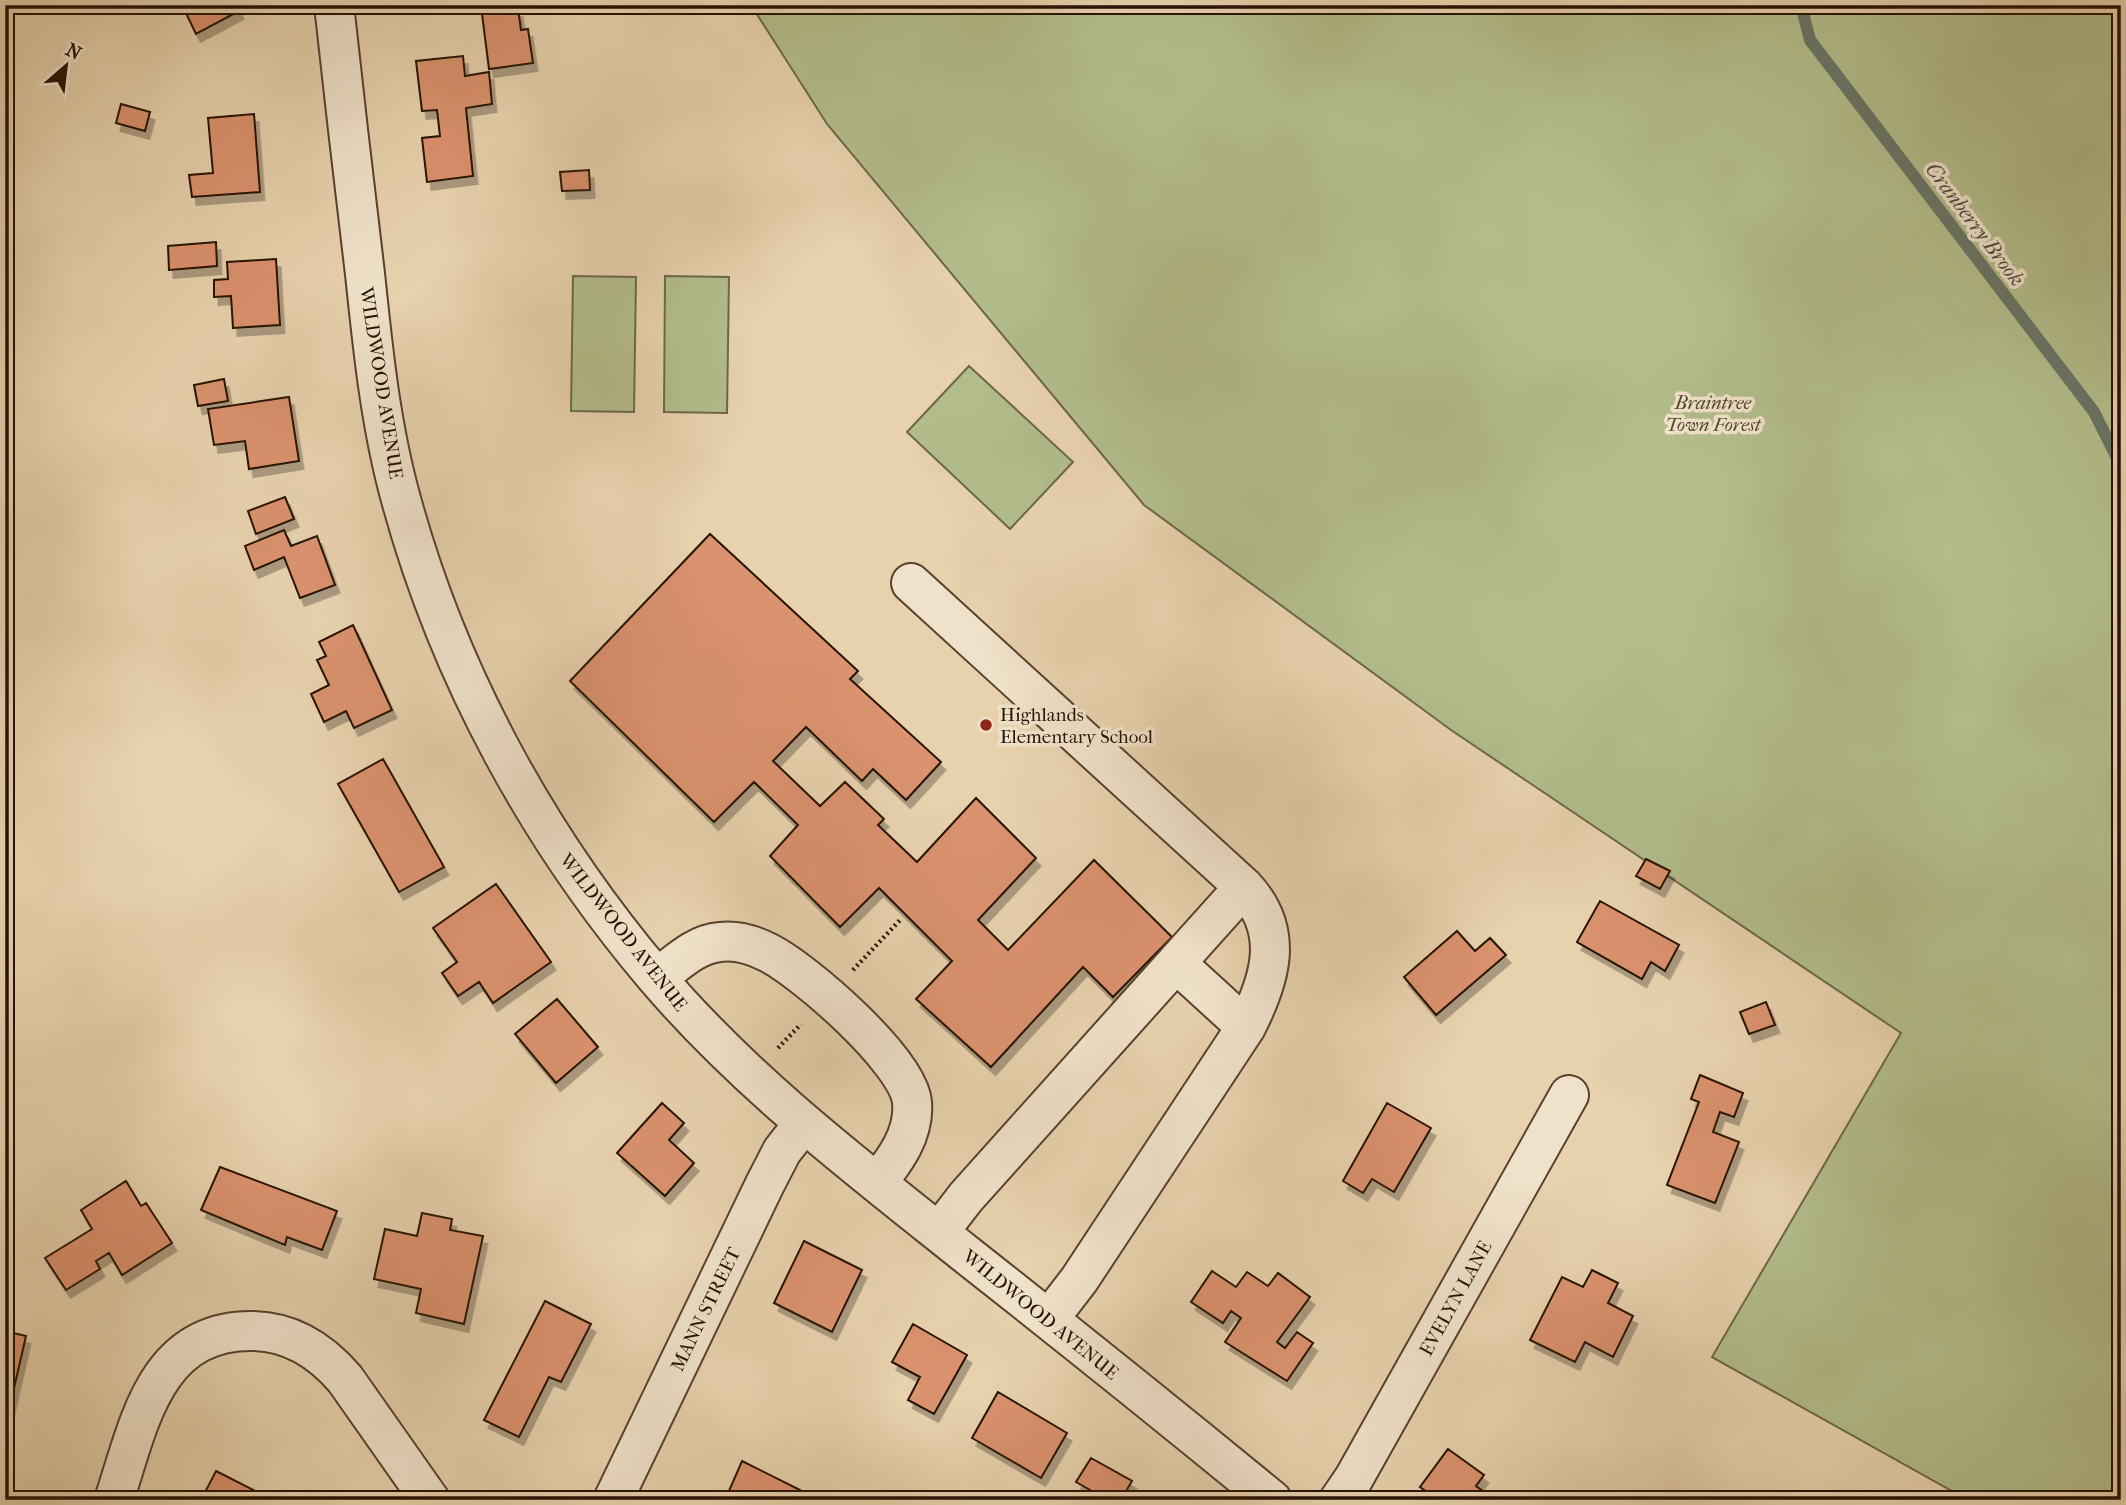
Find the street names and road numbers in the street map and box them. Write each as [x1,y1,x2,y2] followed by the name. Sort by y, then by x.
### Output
[355,285,407,481] street label: WILDWOOD AVENUE
[554,849,692,1016] street label: WILDWOOD AVENUE
[1415,1237,1497,1360] street label: EVELYN LANE
[666,1244,745,1375] street label: MANN STREET
[957,1245,1123,1385] street label: WILDWOOD AVENUE

